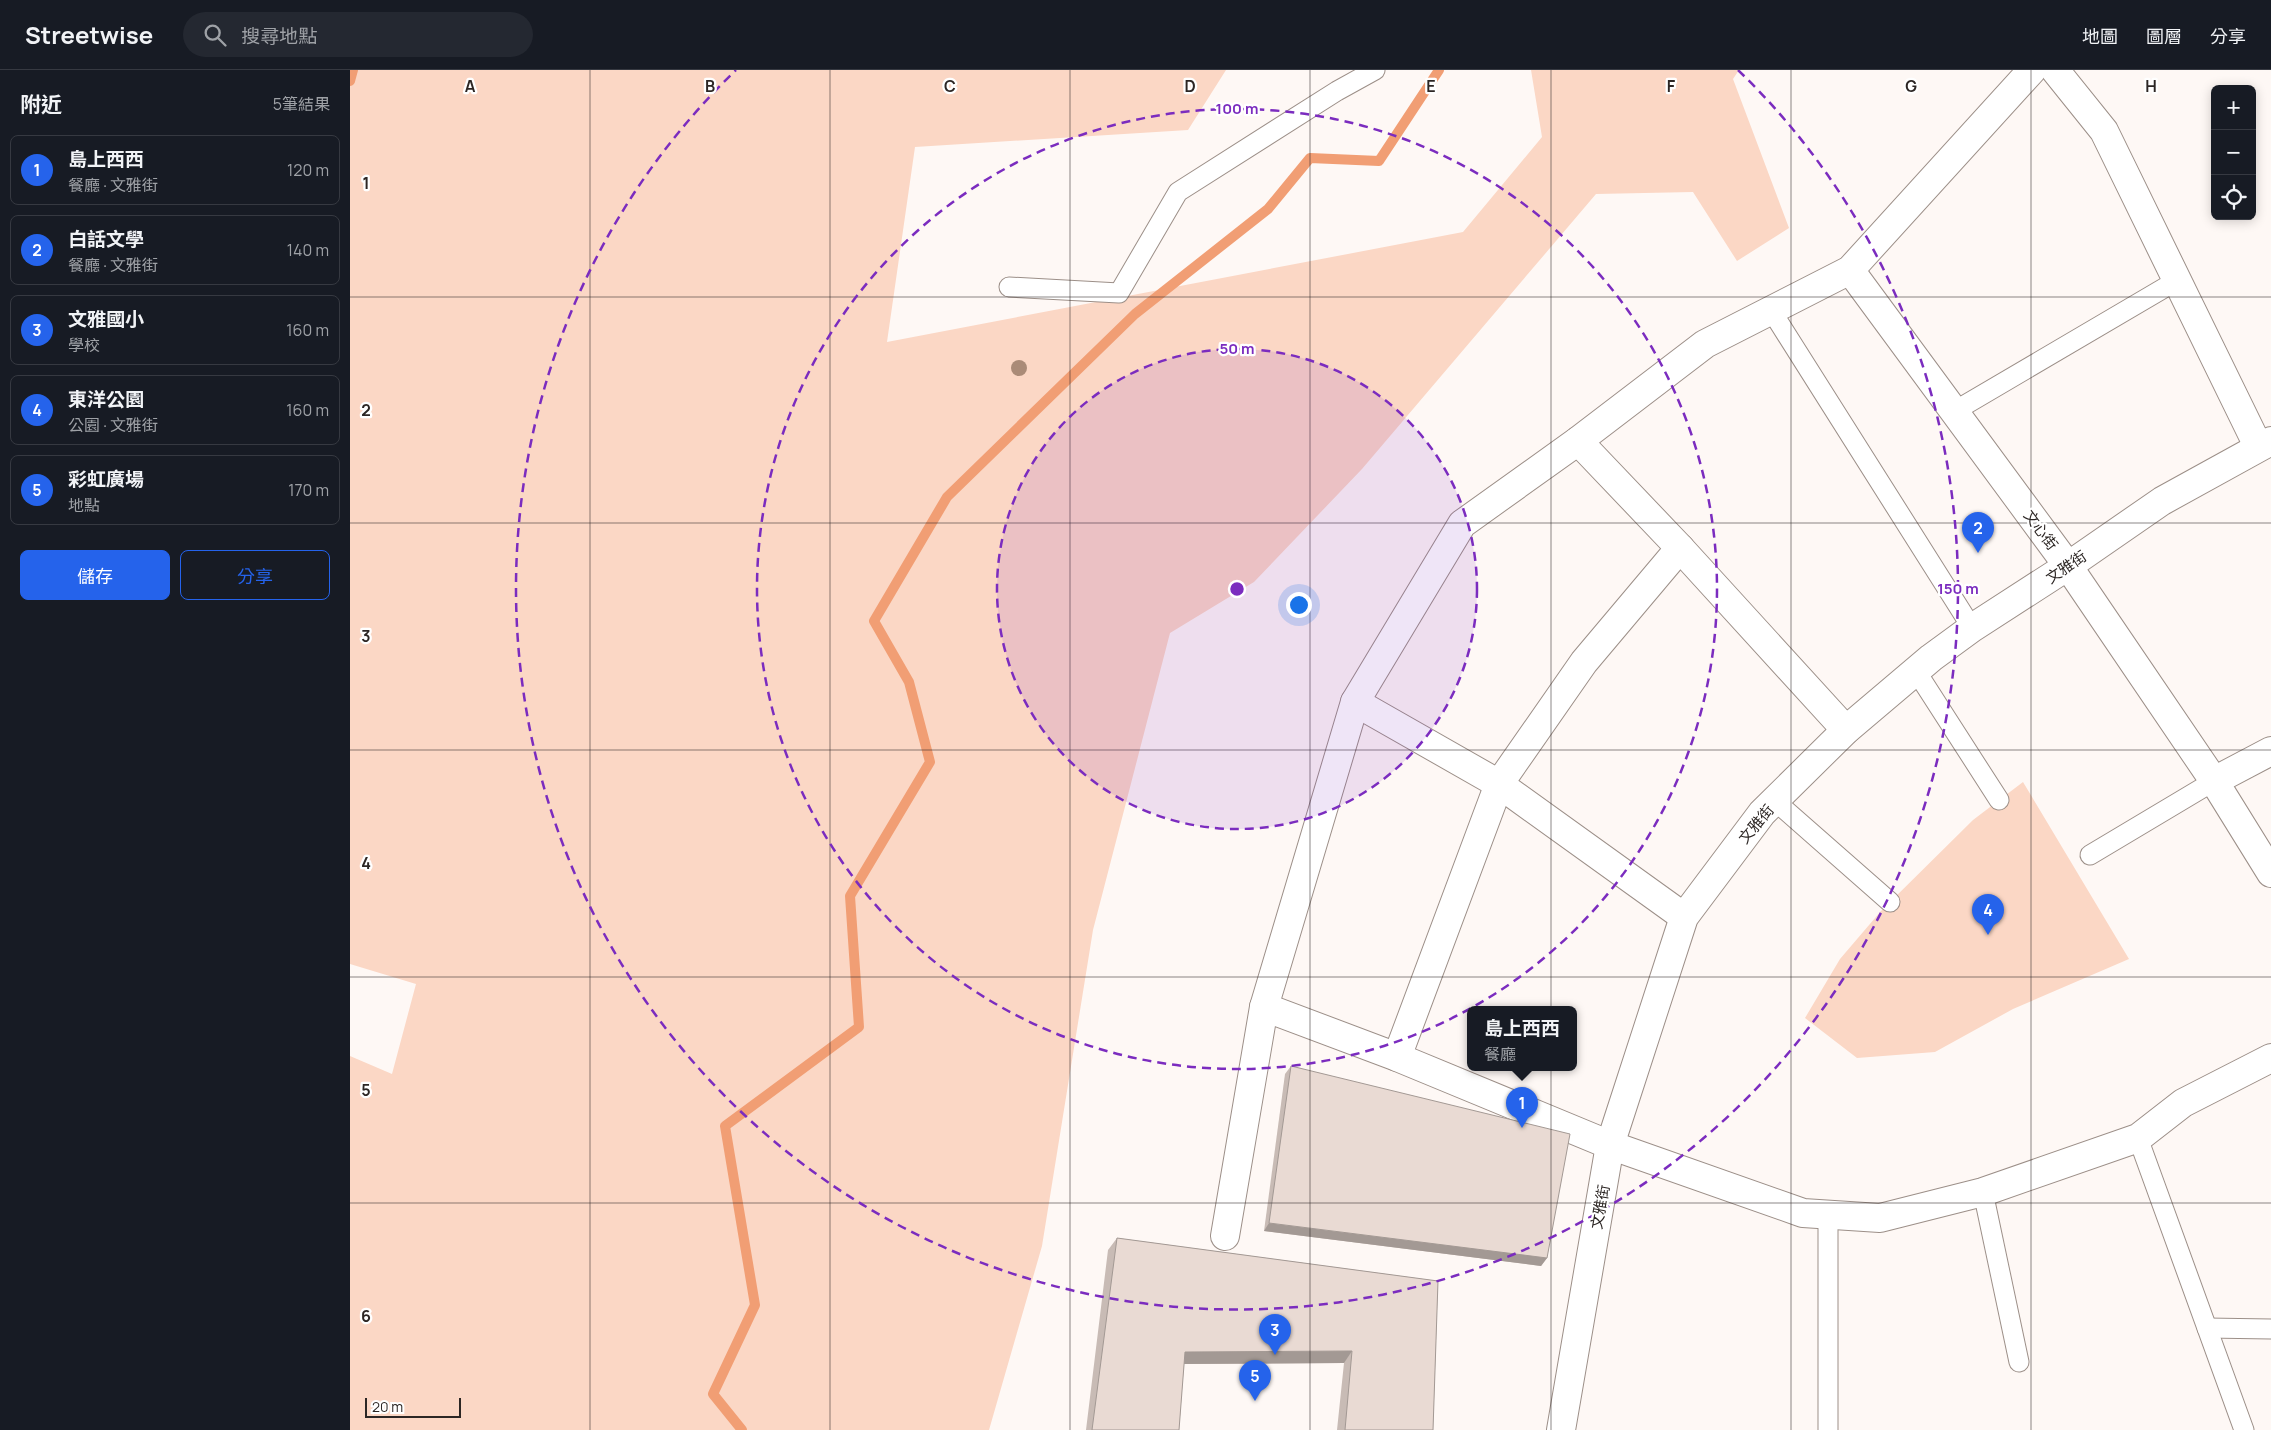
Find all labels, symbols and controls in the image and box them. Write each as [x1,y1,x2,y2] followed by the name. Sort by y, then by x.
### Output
[183,12,533,57] search box
[25,18,153,51] text: Streetwise
[201,21,229,49] icon: search
[241,23,317,49] text: 搜尋地點
[2082,24,2118,48] text: 地圖
[2146,24,2182,48] text: 圖層
[2210,24,2246,48] text: 分享
[465,75,476,97] text: A
[705,75,715,97] text: B
[944,75,956,97] text: C
[1184,75,1196,97] text: D
[1426,75,1436,97] text: E
[1667,75,1676,97] text: F
[1905,75,1917,97] text: G
[2145,75,2157,97] text: H
[2211,85,2256,220] map controls
[2211,85,2256,130] button: +
[20,90,62,118] text: 附近
[273,93,330,115] text: 5筆結果
[1216,98,1258,119] text: 100 m
[2211,130,2256,175] button: −
[68,146,144,172] text: 島上西西
[33,159,41,181] text: 1
[287,159,329,181] text: 120 m
[362,172,370,194] text: 1
[68,174,158,196] text: 餐廳 · 文雅街
[2211,175,2256,220] button: locate
[68,226,144,252] text: 白話文學
[32,239,42,261] text: 2
[287,239,329,261] text: 140 m
[68,254,158,276] text: 餐廳 · 文雅街
[68,306,144,332] text: 文雅國小
[32,319,42,341] text: 3
[286,319,329,341] text: 160 m
[68,334,100,356] text: 學校
[1219,338,1255,359] text: 50 m
[68,386,144,412] text: 東洋公園
[32,399,42,421] text: 4
[286,399,329,421] text: 160 m
[361,399,371,421] text: 2
[68,414,158,436] text: 公園 · 文雅街
[68,466,144,492] text: 彩虹廣場
[32,479,42,501] text: 5
[288,479,329,501] text: 170 m
[68,494,100,516] text: 地點
[2019,506,2063,554] street label: 文心街
[1962,512,1994,553] pin: 2
[2041,546,2091,588] street label: 文雅街
[20,550,170,600] button: 儲存
[180,550,330,600] button: 分享
[1937,578,1979,599] text: 150 m
[1228,580,1246,598] centre of rings
[1286,592,1312,618] your location
[361,625,371,647] text: 3
[1733,800,1779,848] street label: 文雅街
[361,852,371,874] text: 4
[1972,894,2004,935] pin: 4
[1467,1006,1577,1071] popup
[1484,1015,1560,1041] text: 島上西西
[1484,1043,1516,1065] text: 餐廳
[361,1079,371,1101] text: 5
[1506,1087,1538,1128] pin: 1
[1586,1183,1614,1231] street label: 文雅街
[361,1305,371,1327] text: 6
[1259,1314,1291,1355] pin: 3
[1239,1360,1271,1401] pin: 5
[365,1395,461,1418] scale bar
[372,1397,403,1416] text: 20 m

